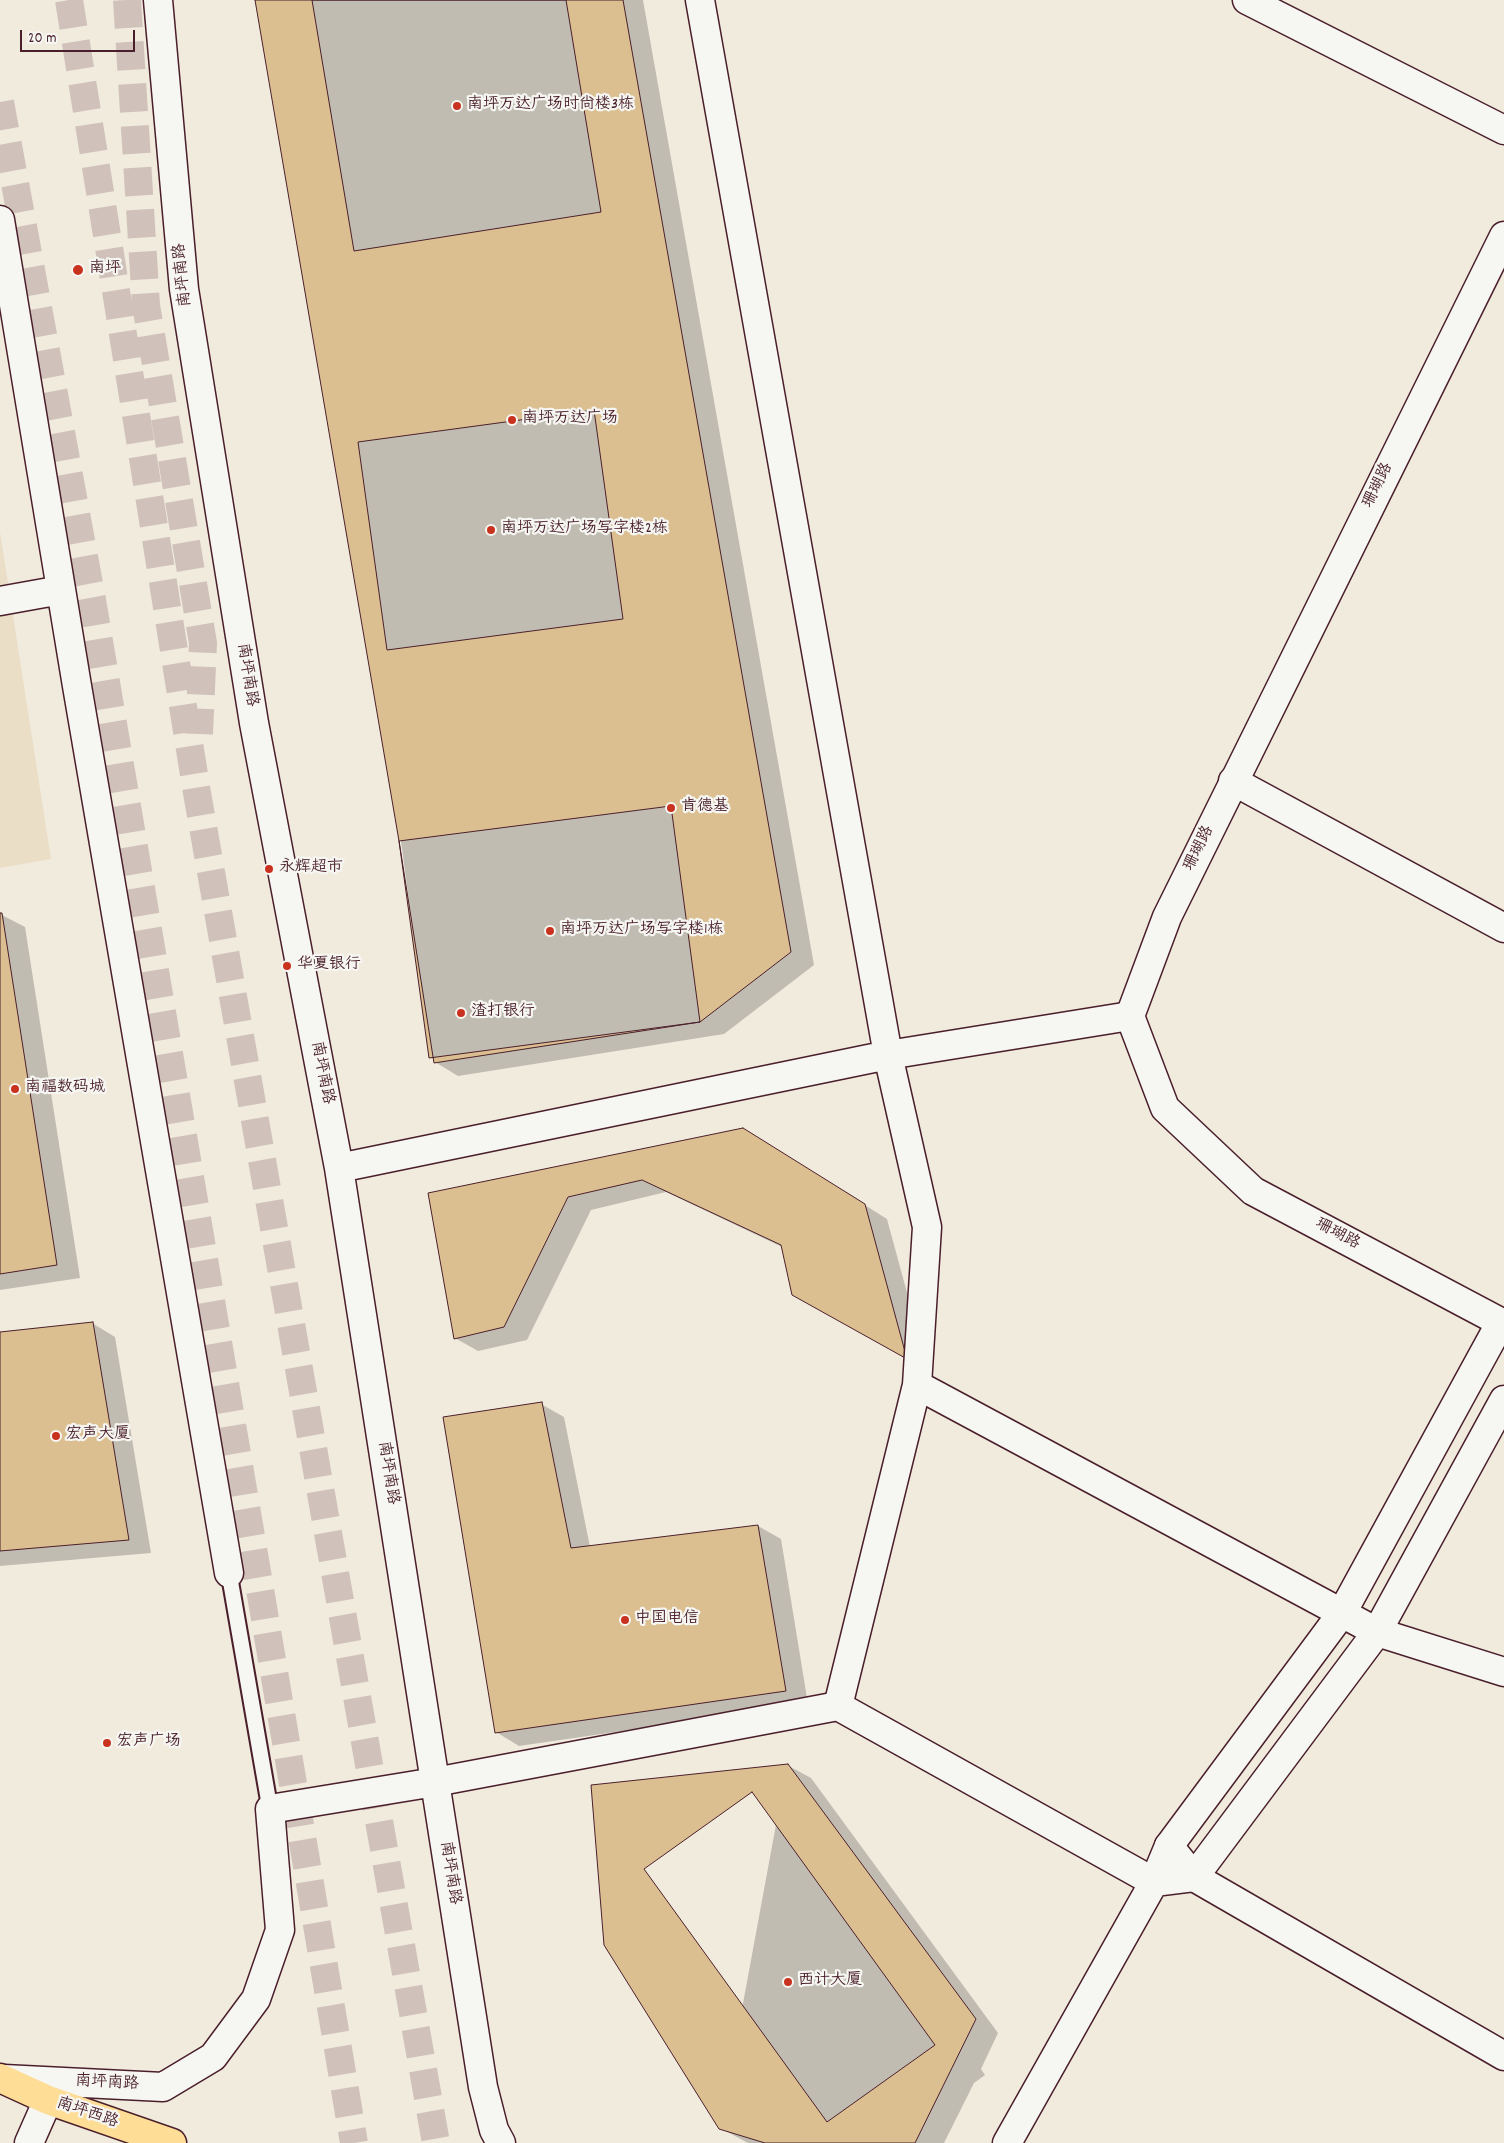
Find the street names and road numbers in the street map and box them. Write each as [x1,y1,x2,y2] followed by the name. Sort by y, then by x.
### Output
[171,242,197,308] street label: 南坪南路
[1360,460,1398,512] street label: 珊瑚路
[232,642,260,708] street label: 南坪南路
[1181,823,1219,875] street label: 珊瑚路
[305,1040,337,1106] street label: 南坪南路
[1311,1215,1363,1255] street label: 珊瑚路
[373,1440,401,1506] street label: 南坪南路
[435,1840,463,1906] street label: 南坪南路
[75,2073,139,2095] street label: 南坪南路
[54,2095,120,2133] street label: 南坪西路

